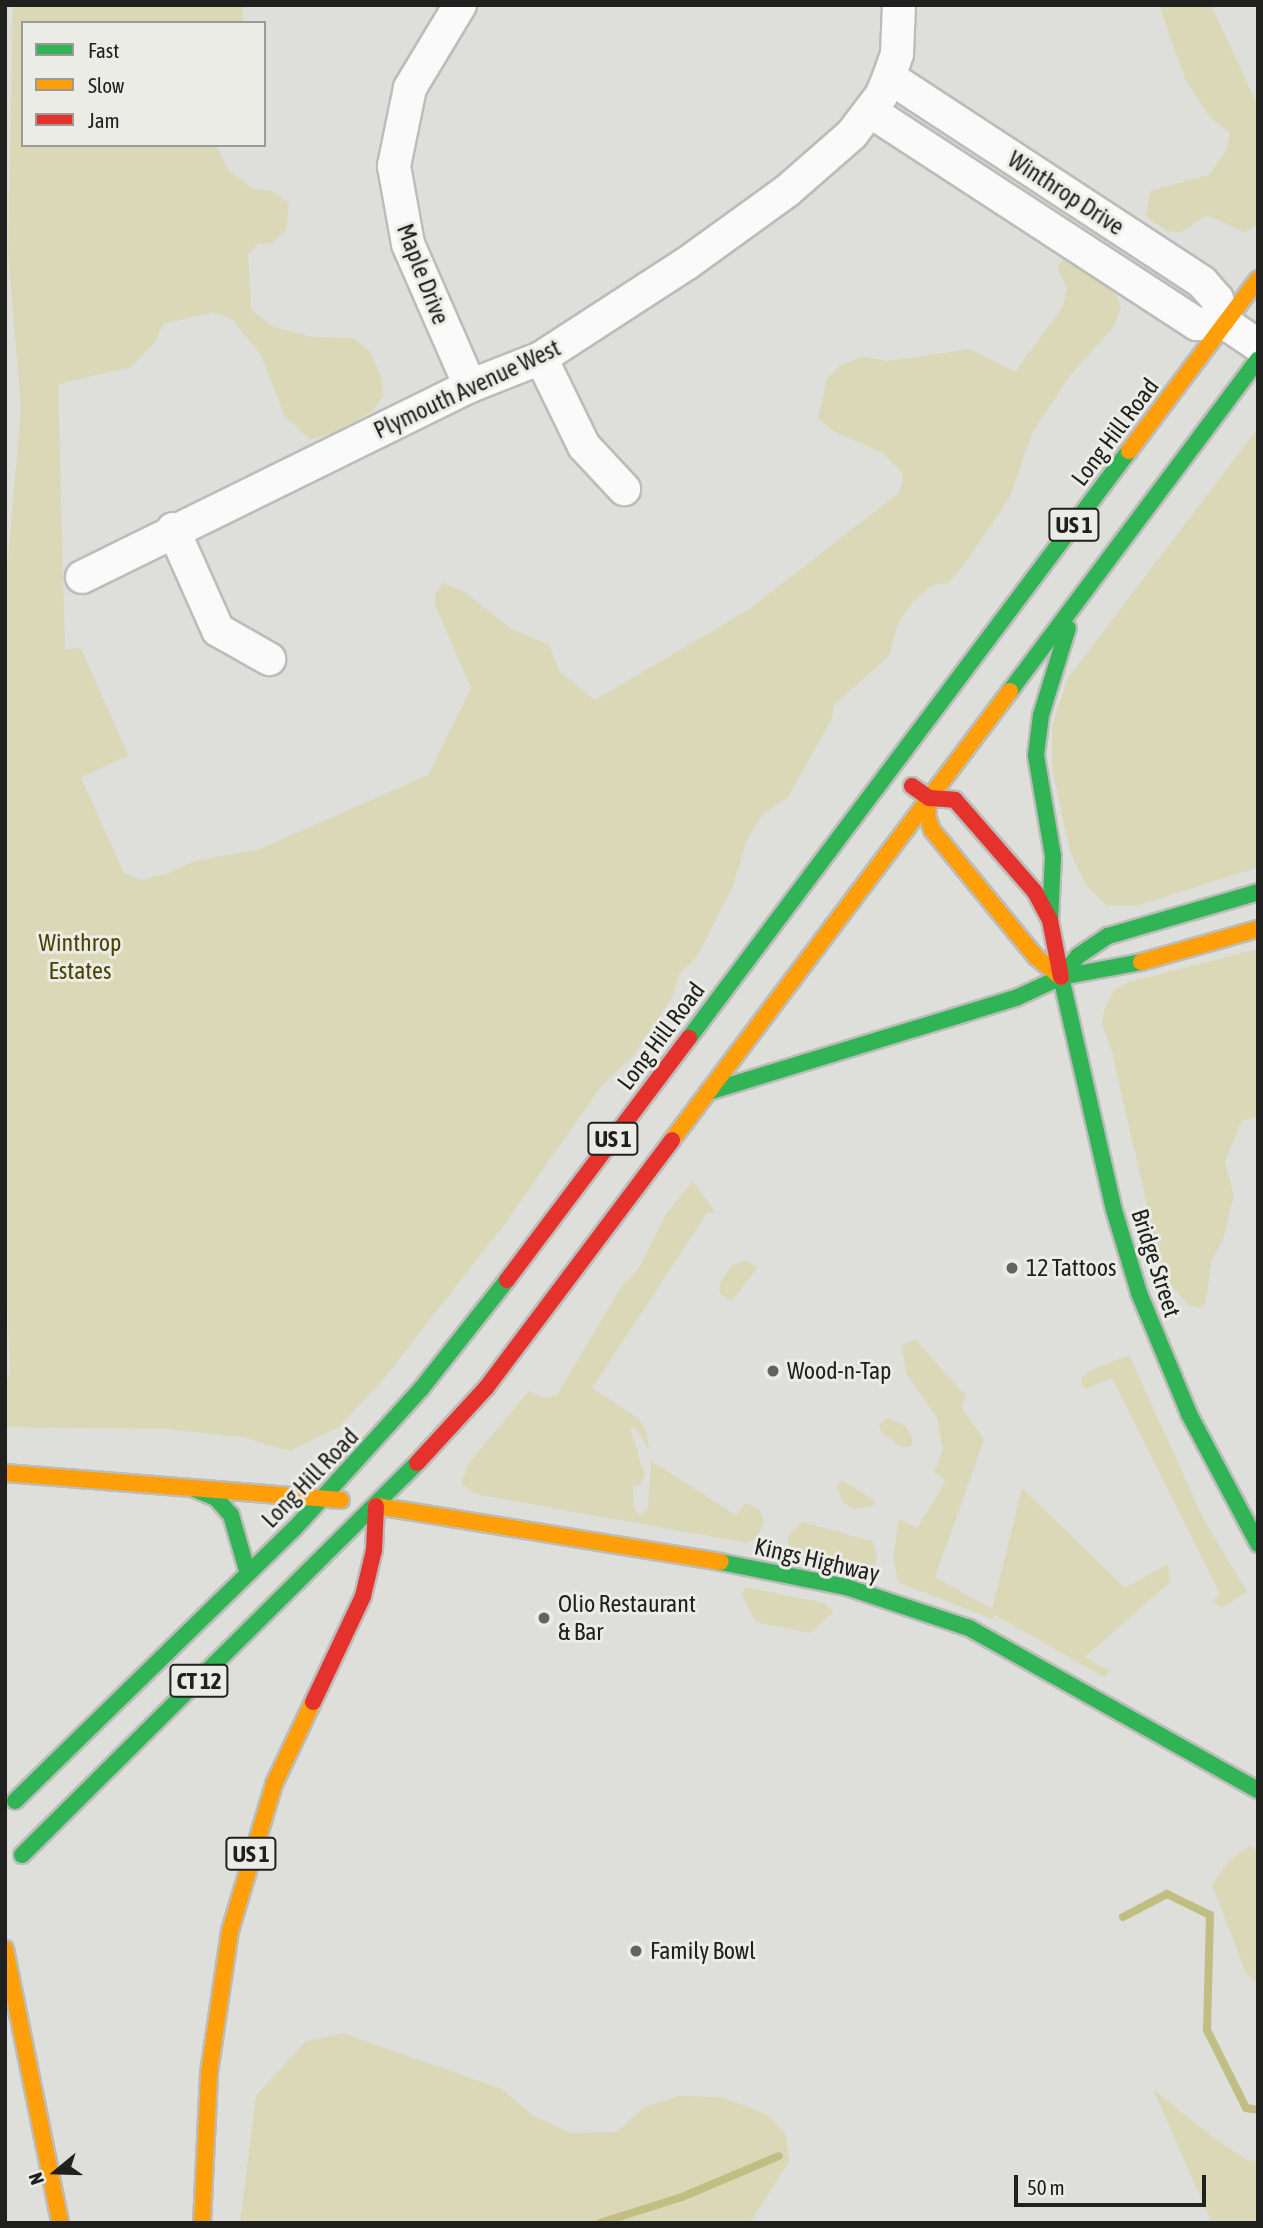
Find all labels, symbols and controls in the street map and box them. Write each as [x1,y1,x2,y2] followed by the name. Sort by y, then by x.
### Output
[21,21,266,147] legend
[88,38,119,62] text: Fast
[88,73,124,97] text: Slow
[88,108,120,132] text: Jam
[1003,145,1129,241] street label: Winthrop Drive
[391,220,455,328] street label: Maple Drive
[369,333,565,445] street label: Plymouth Avenue West
[1065,373,1165,491] street label: Long Hill Road
[1048,505,1100,544] road number: US 1
[39,929,121,985] park label: Winthrop Estates
[611,977,711,1095] street label: Long Hill Road
[587,1120,639,1158] road number: US 1
[1125,1205,1187,1321] street label: Bridge Street
[1026,1254,1116,1282] place label: 12 Tattoos
[1004,1260,1020,1276] marker: 12 Tattoos
[787,1357,891,1385] place label: Wood-n-Tap
[765,1363,781,1379] marker: Wood-n-Tap
[255,1422,365,1534] street label: Long Hill Road
[752,1532,882,1588] street label: Kings Highway
[558,1590,696,1646] place label: Olio Restaurant & Bar
[536,1610,552,1626] marker: Olio Restaurant & Bar
[169,1662,229,1700] road number: CT 12
[225,1834,277,1873] road number: US 1
[650,1937,756,1965] place label: Family Bowl
[628,1943,644,1959] marker: Family Bowl
[21,2137,91,2207] north arrow
[1018,2162,1210,2206] scale bar
[24,2170,48,2188] text: N
[1027,2175,1065,2199] text: 50 m

